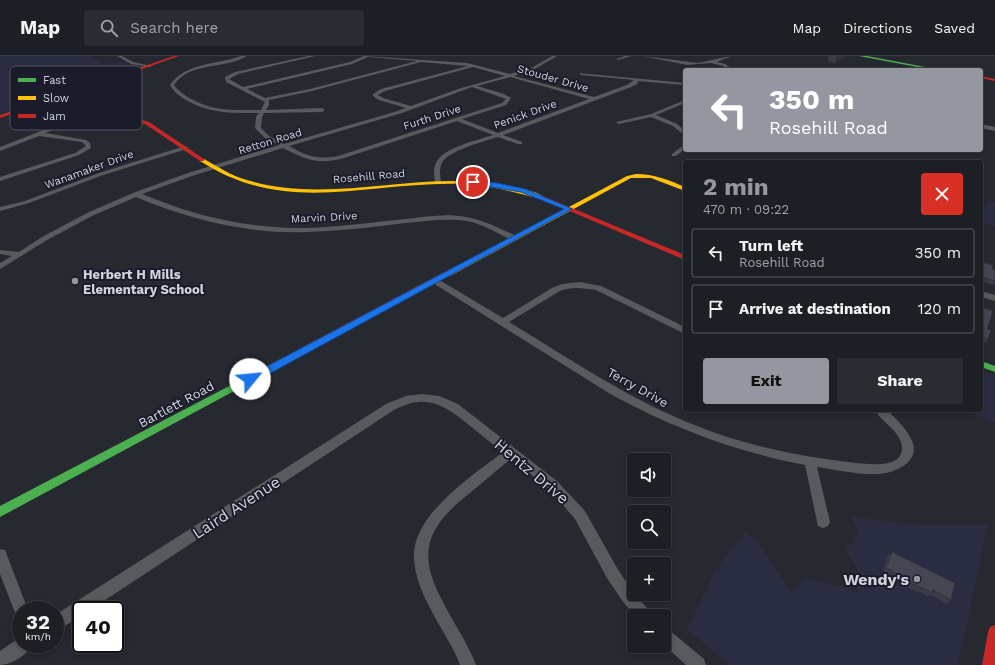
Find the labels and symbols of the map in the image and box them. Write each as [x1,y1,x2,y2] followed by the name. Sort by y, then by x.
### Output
[516,62,590,95] street label: Stouder Drive
[10,66,142,130] legend
[43,74,66,87] text: Fast
[43,92,69,105] text: Slow
[492,97,558,132] street label: Penick Drive
[402,102,463,133] street label: Furth Drive
[43,110,66,123] text: Jam
[237,126,304,157] street label: Retton Road
[43,147,135,192] street label: Wanamaker Drive
[456,165,490,199] pin
[332,167,406,186] street label: Rosehill Road
[290,209,358,226] street label: Marvin Drive
[83,267,205,297] place label: Herbert H Mills Elementary School
[70,276,80,286] marker: Herbert H Mills Elementary School
[229,358,271,400] position arrow
[605,364,671,410] street label: Terry Drive
[136,378,217,431] street label: Bartlett Road
[491,435,573,508] street label: Hentz Drive
[189,472,284,543] street label: Laird Avenue
[843,570,909,589] place label: Wendy's
[912,574,922,584] marker: Wendy's
[72,601,124,653] speed limit sign: 40

